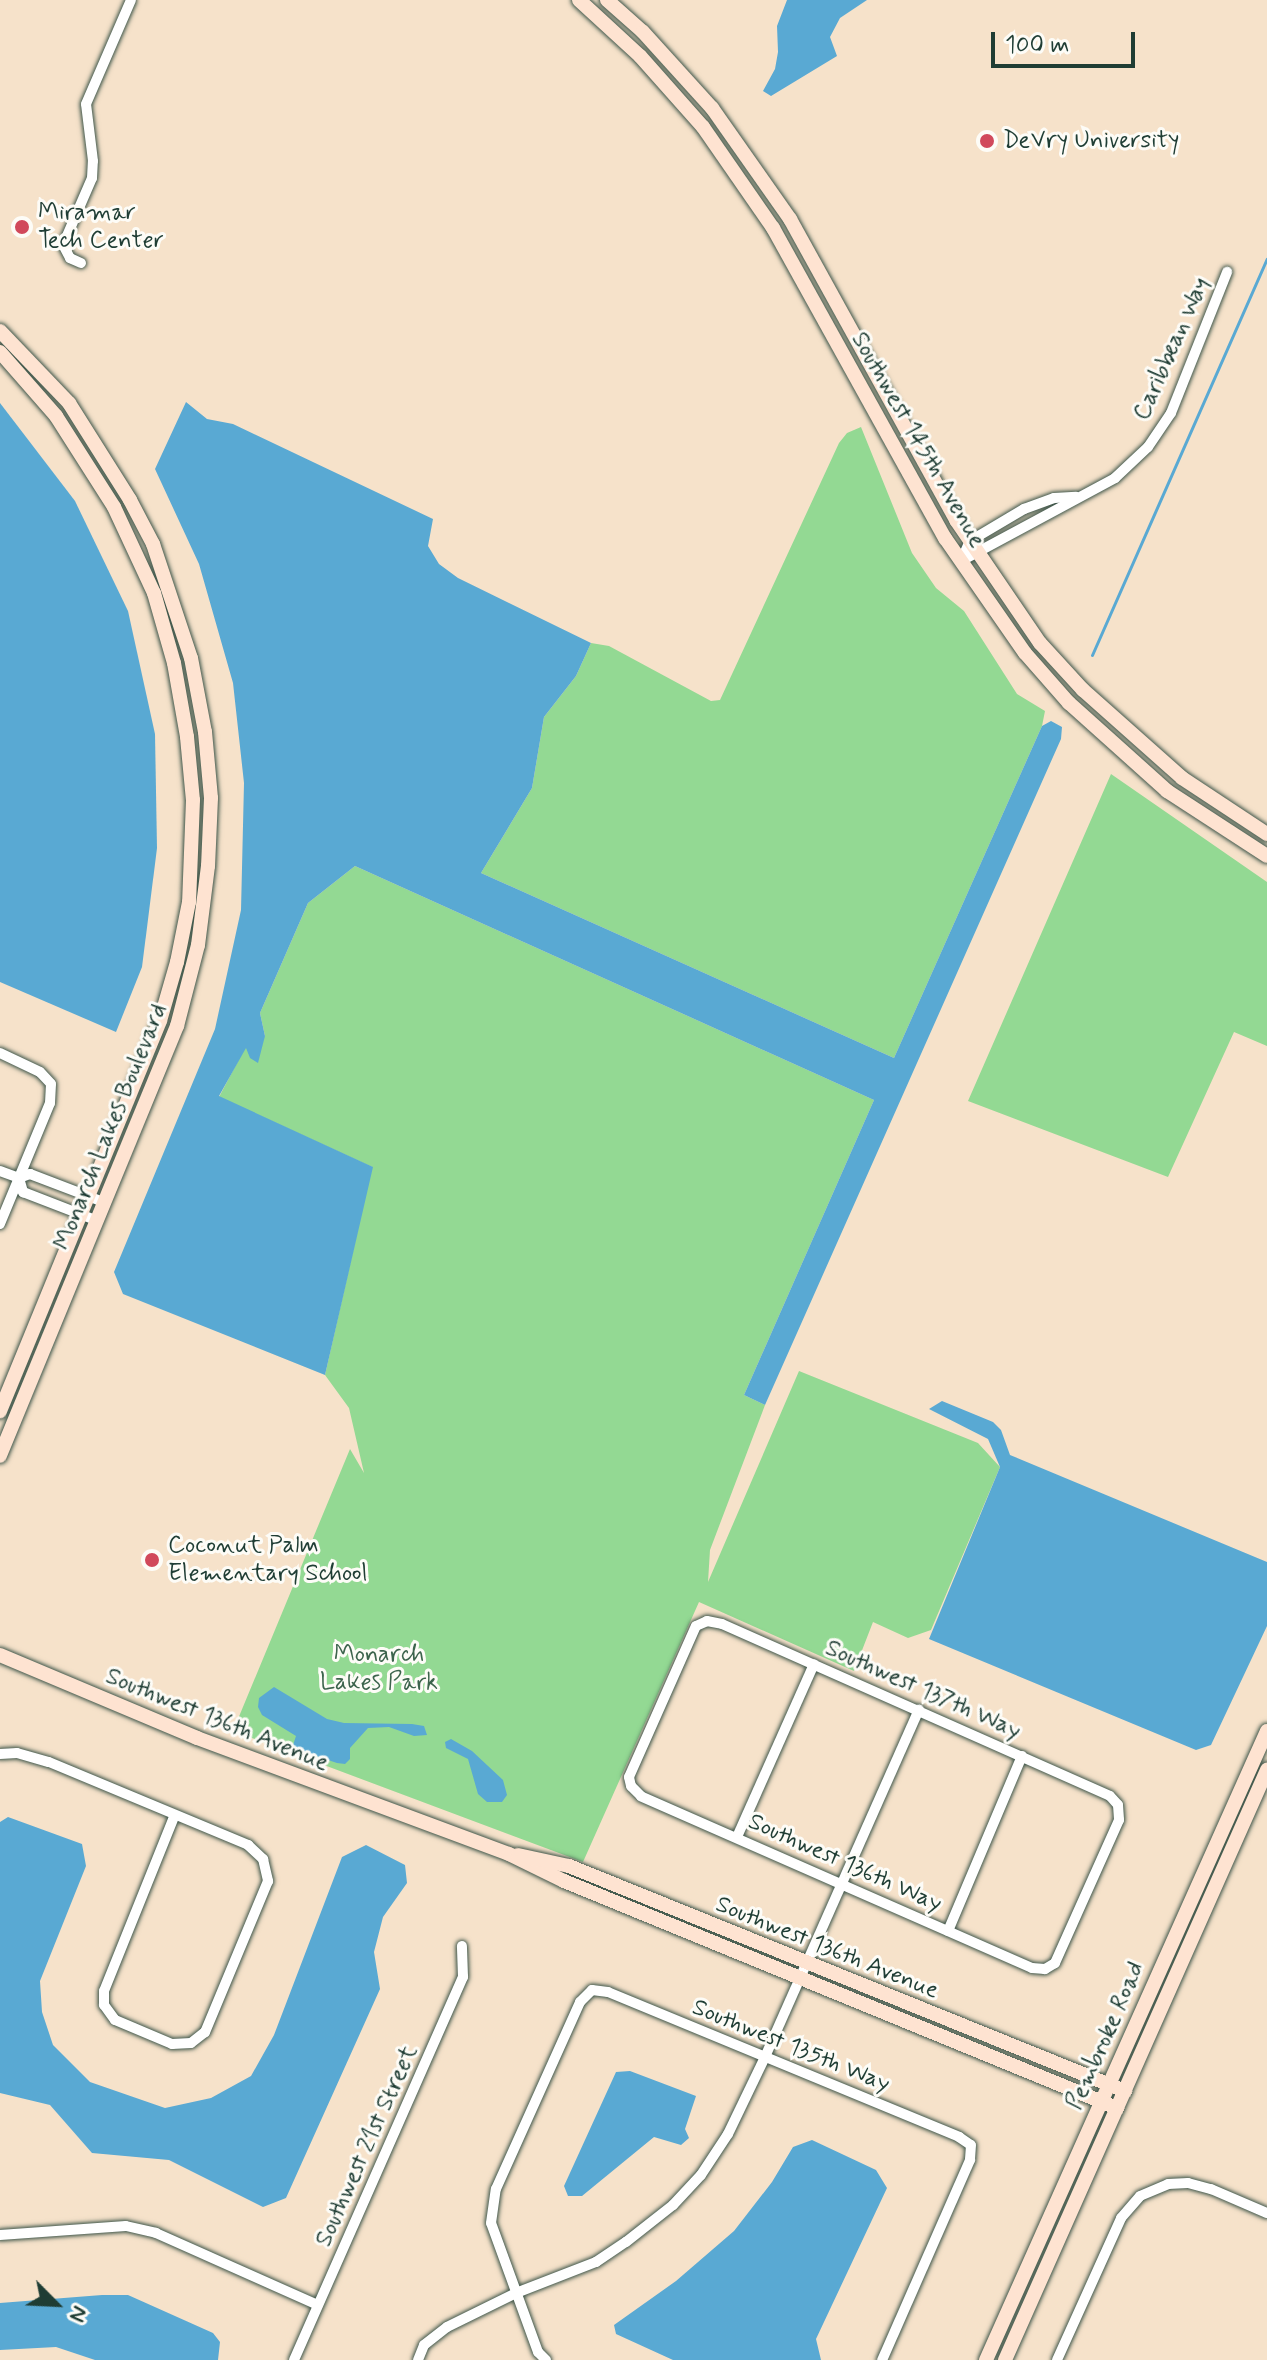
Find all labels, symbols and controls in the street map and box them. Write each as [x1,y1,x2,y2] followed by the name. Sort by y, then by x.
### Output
[995,16,1139,66] scale bar
[1005,30,1069,61] text: 100 m
[1003,127,1179,155] place label: DeVry University
[978,132,996,150] marker: DeVry University
[38,199,164,255] place label: Miramar Tech Center
[13,218,31,236] marker: Miramar Tech Center
[1127,271,1217,427] street label: Caribbean Way
[844,327,992,553] street label: Southwest 145th Avenue
[49,1001,173,1253] street label: Monarch Lakes Boulevard
[168,1532,367,1588] place label: Coconut Palm Elementary School
[143,1551,161,1569] marker: Coconut Palm Elementary School
[821,1634,1025,1746] street label: Southwest 137th Way
[321,1641,437,1697] park label: Monarch Lakes Park
[101,1662,333,1778] street label: Southwest 136th Avenue
[744,1807,946,1919] street label: Southwest 136th Way
[711,1890,943,2006] street label: Southwest 136th Avenue
[1061,1959,1151,2113] street label: Pembroke Road
[688,1993,894,2099] street label: Southwest 135th Way
[310,2041,424,2251] street label: Southwest 21st Street
[16,2264,96,2344] north arrow
[62,2301,94,2326] text: N

